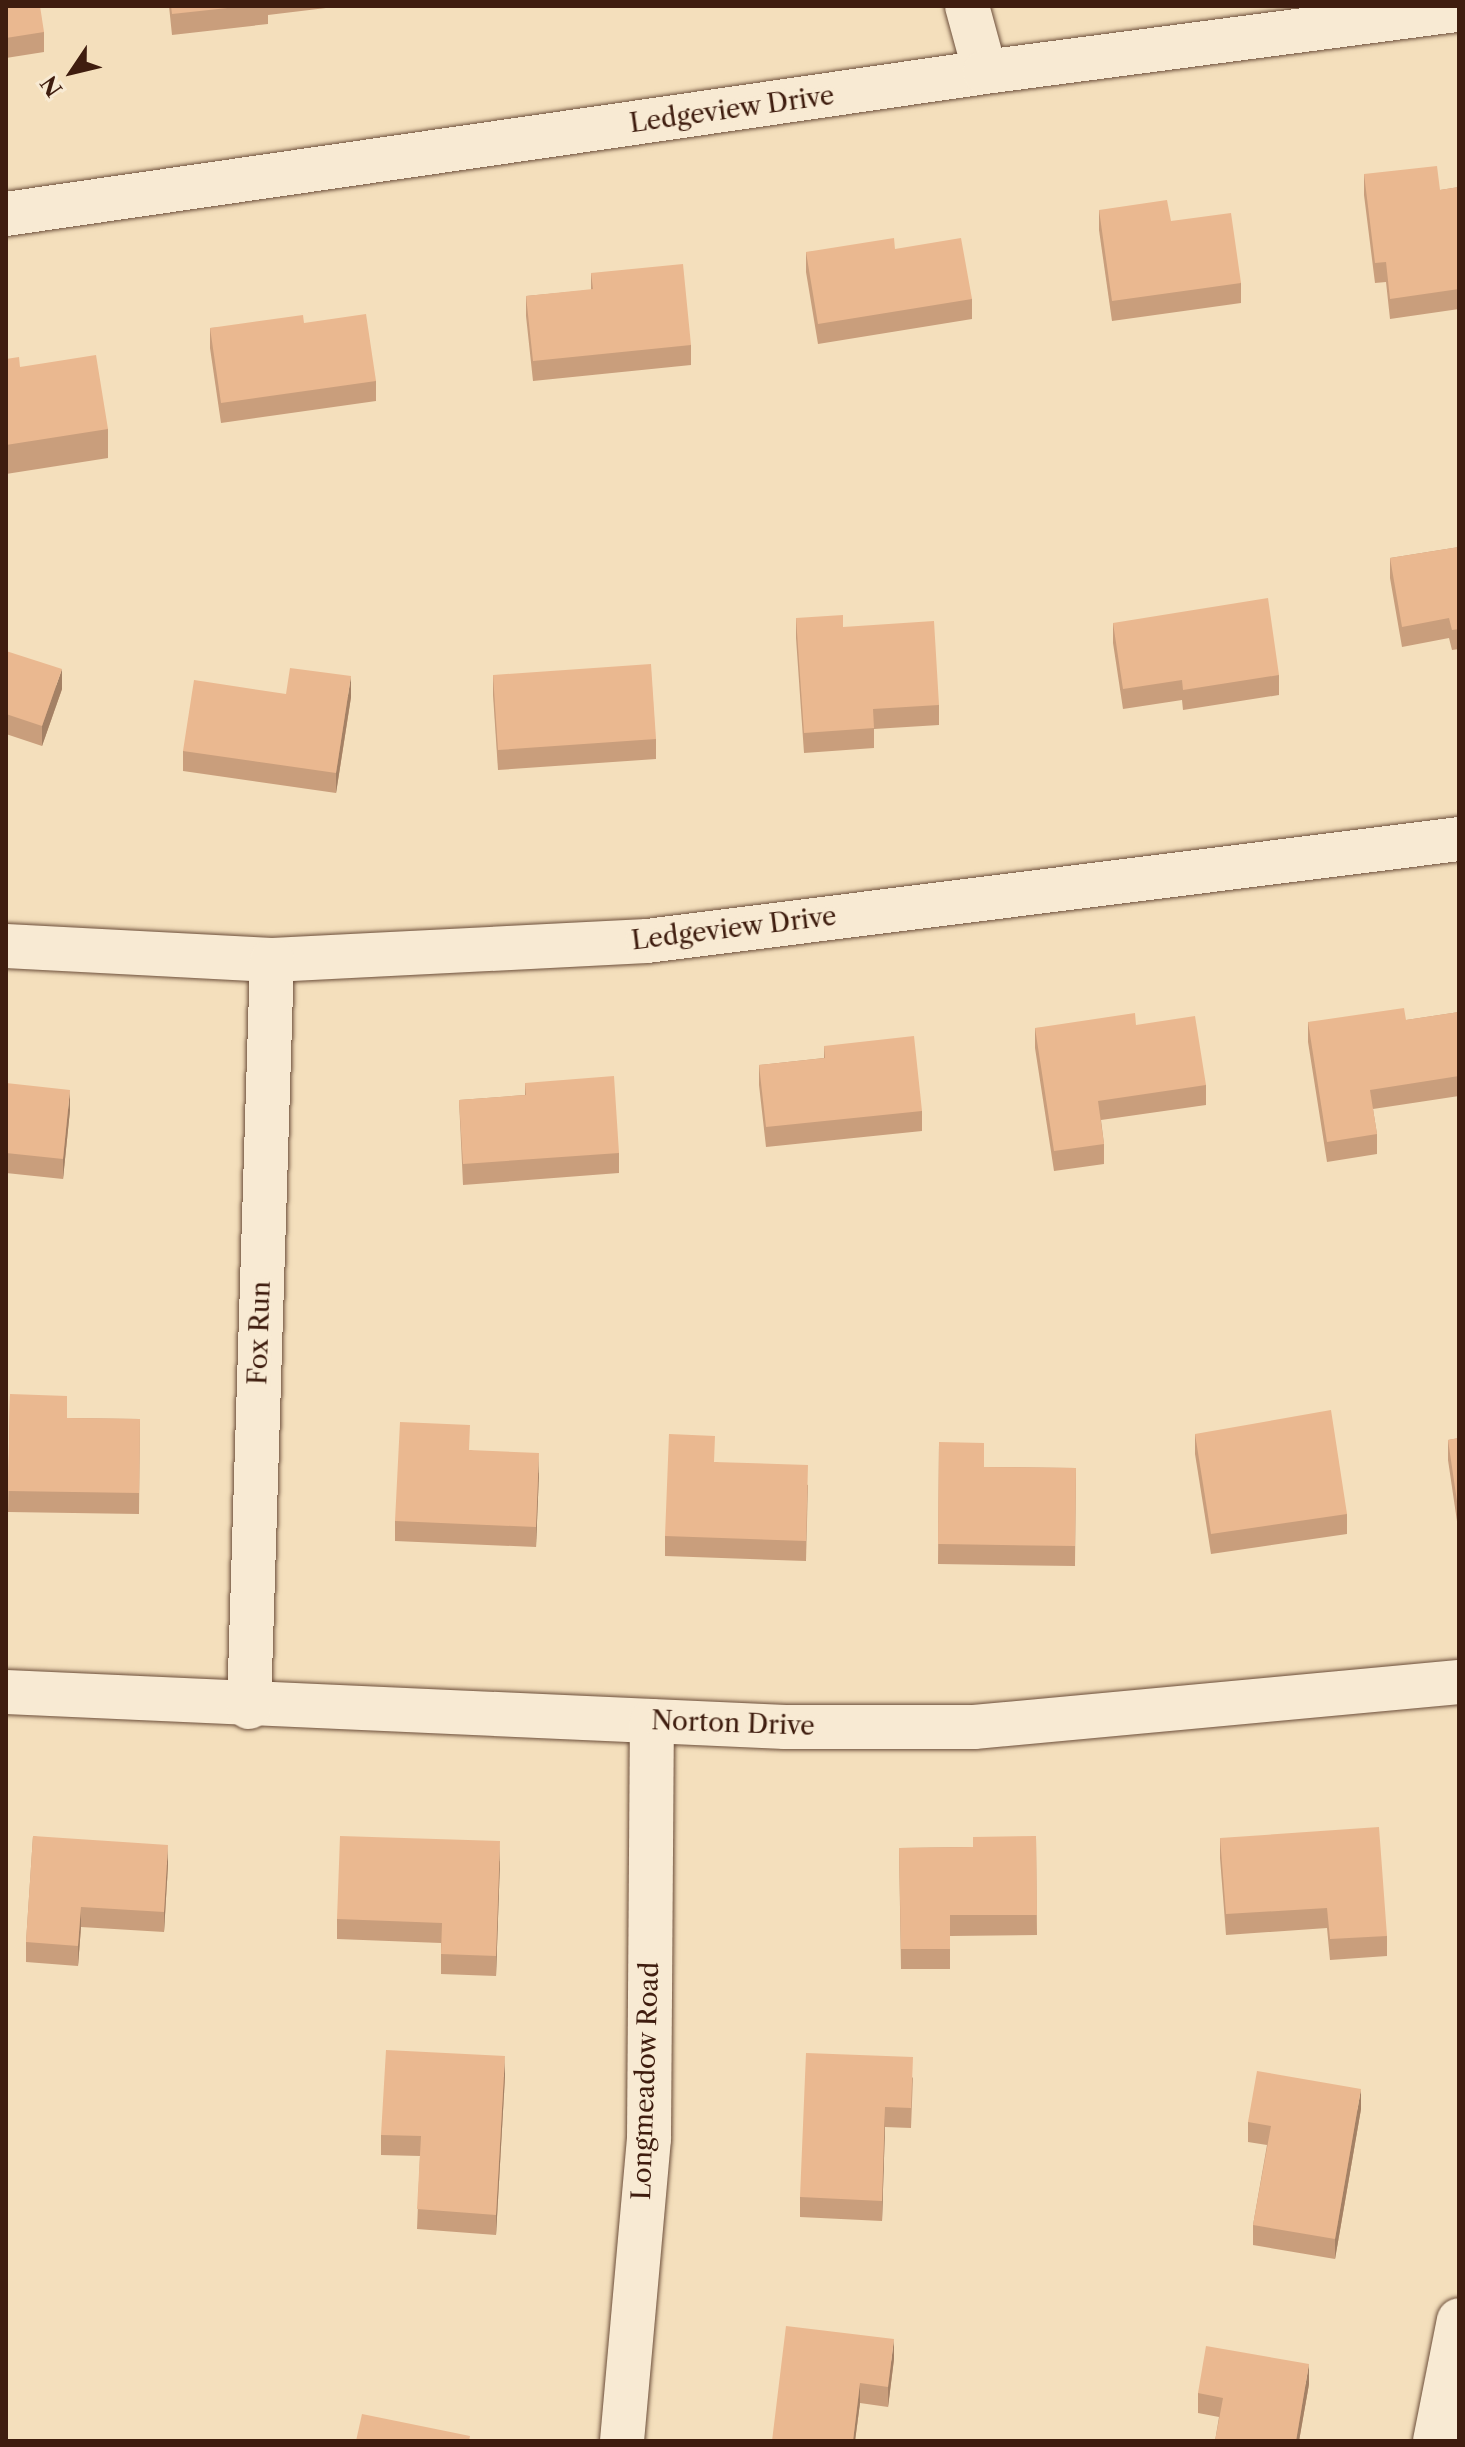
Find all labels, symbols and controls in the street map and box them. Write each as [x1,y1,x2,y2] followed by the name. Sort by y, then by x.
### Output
[32,32,112,112] north arrow
[35,70,68,102] text: N
[627,80,837,140] street label: Ledgeview Drive
[629,901,839,957] street label: Ledgeview Drive
[243,1280,277,1386] street label: Fox Run
[651,1706,815,1742] street label: Norton Drive
[626,1961,666,2201] street label: Longmeadow Road

